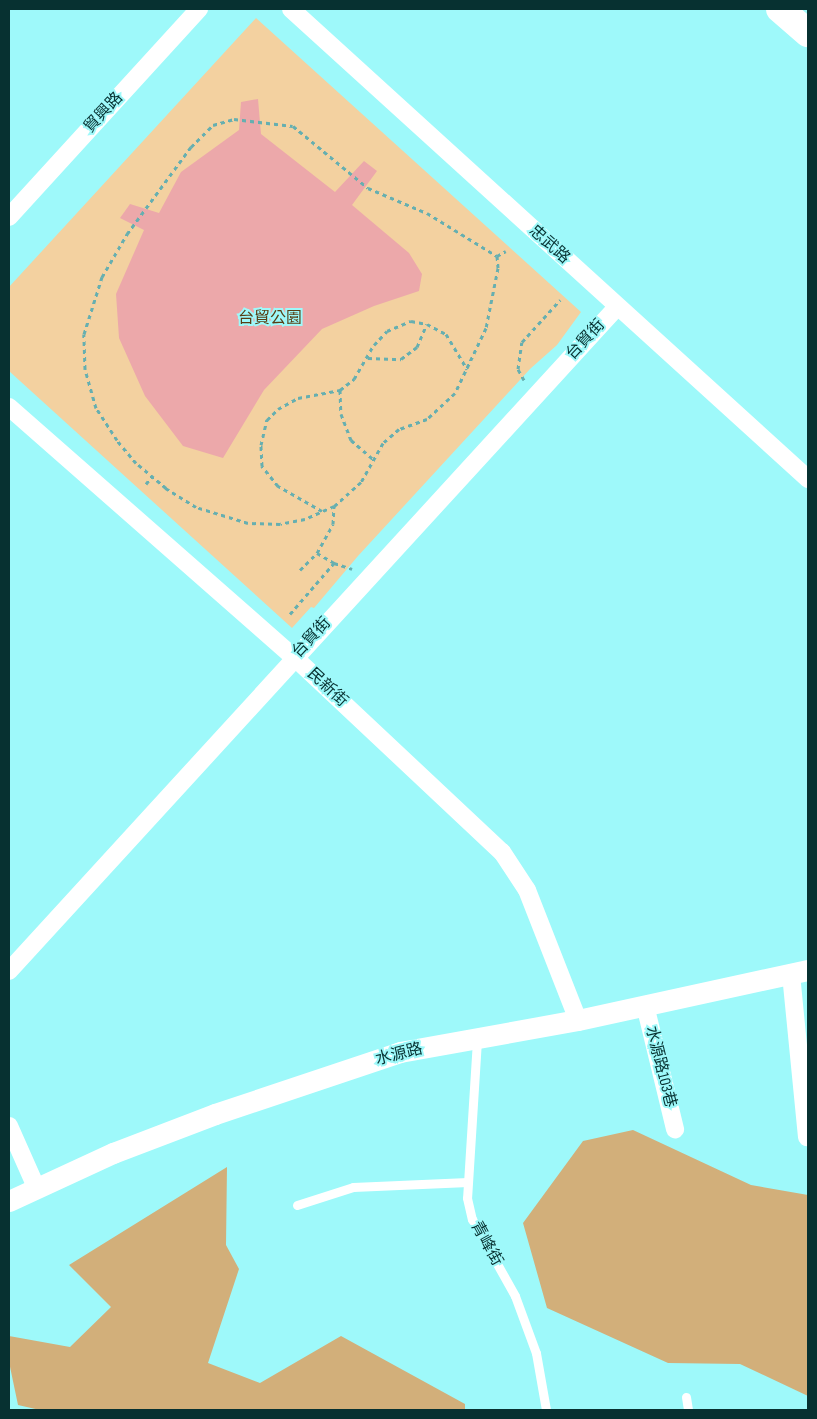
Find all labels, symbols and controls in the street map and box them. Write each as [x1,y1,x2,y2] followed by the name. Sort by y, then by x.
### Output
[81,89,127,137] street label: 貿興路
[525,222,573,268] street label: 忠武路
[238,309,302,329] park label: 台貿公園
[563,316,609,364] street label: 台貿街
[289,614,335,662] street label: 台貿街
[303,665,351,711] street label: 民新街
[641,1024,679,1110] street label: 水源路103巷
[373,1040,425,1070] street label: 水源路
[466,1218,506,1270] street label: 青峰街

